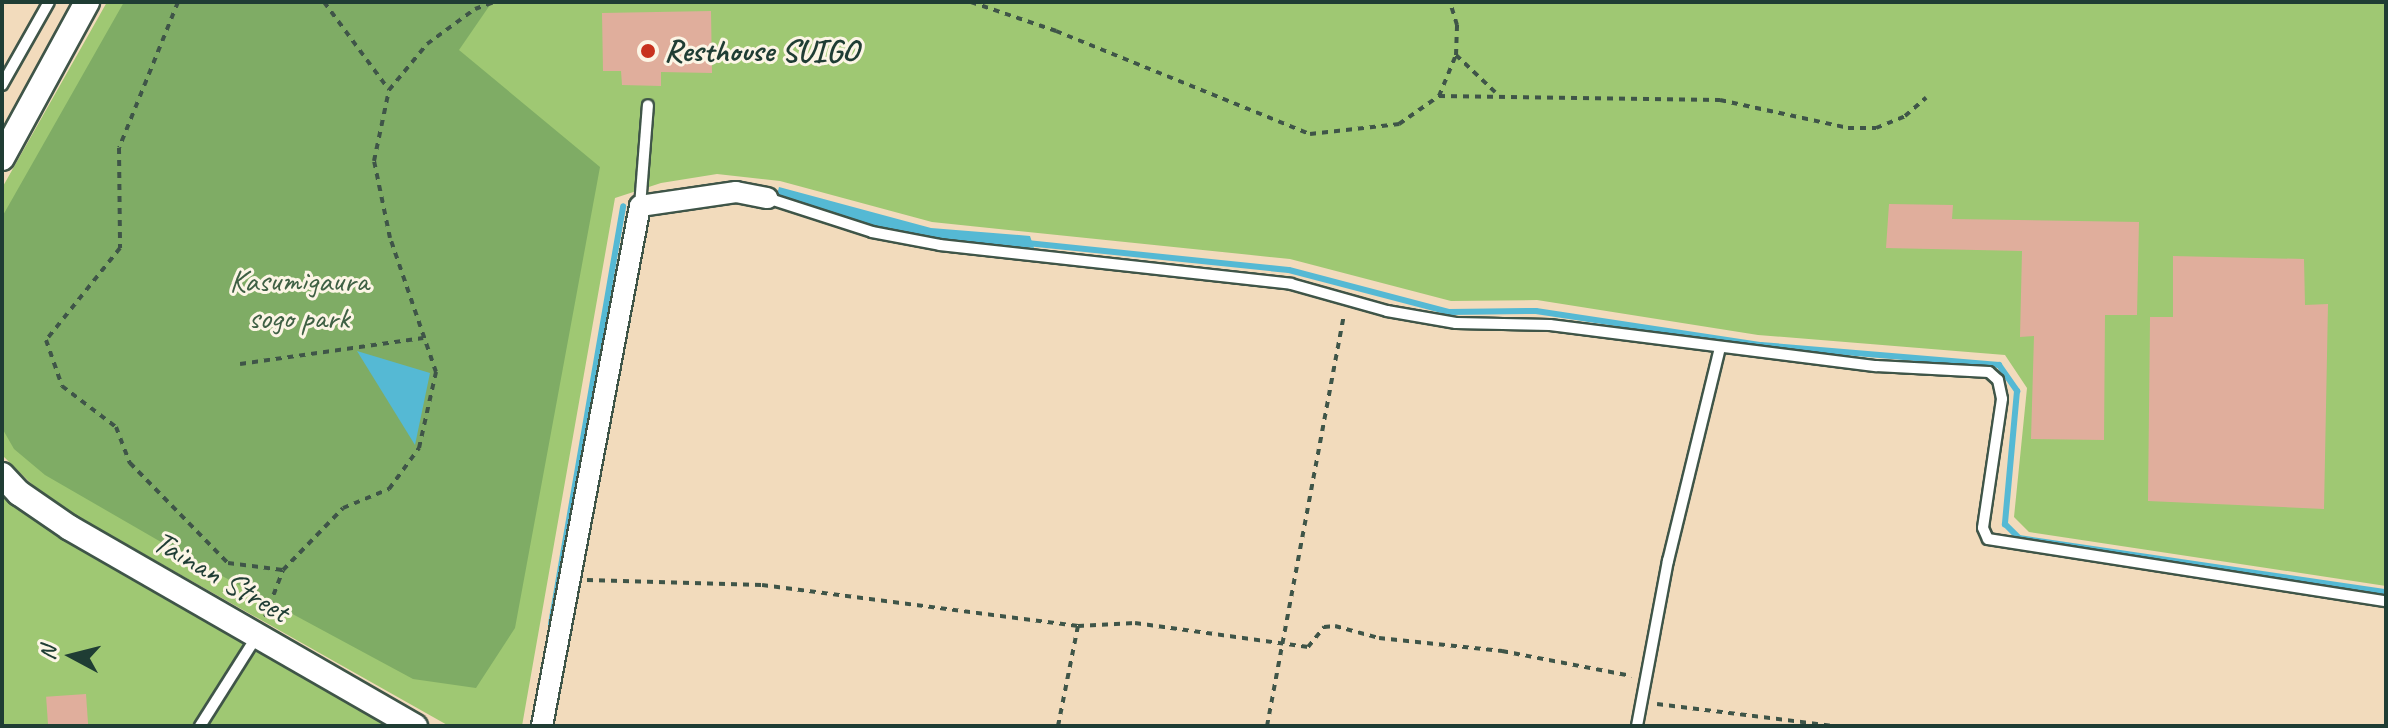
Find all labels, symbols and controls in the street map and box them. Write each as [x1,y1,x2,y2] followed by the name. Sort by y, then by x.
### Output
[664,32,858,70] place label: Resthouse SUIGO
[639,42,657,60] marker: Resthouse SUIGO
[230,263,368,338] park label: Kasumigaura sogo park
[146,523,296,631] street label: Tainan Street
[32,616,112,696] north arrow
[33,645,63,662] text: N

